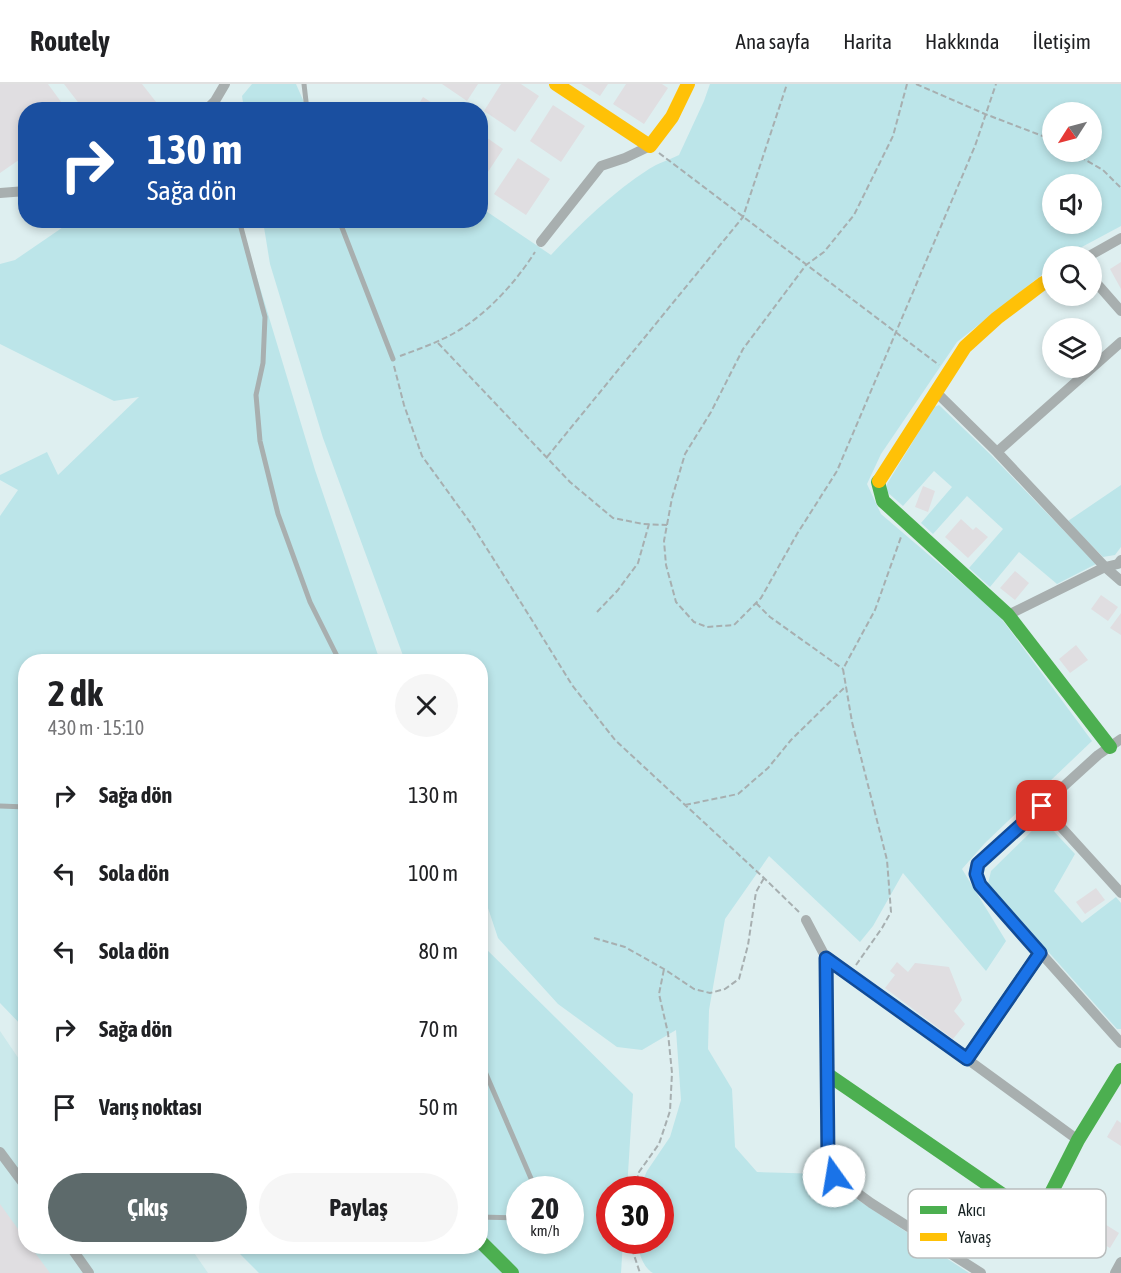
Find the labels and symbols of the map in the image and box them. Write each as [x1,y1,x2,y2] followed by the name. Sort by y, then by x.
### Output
[1042,102,1102,162] north arrow
[1016,780,1067,831] pin
[802,1144,866,1208] position arrow
[596,1176,674,1254] speed limit sign: 30
[908,1189,1106,1258] legend
[958,1201,986,1219] text: Akıcı
[958,1228,991,1247] text: Yavaş

